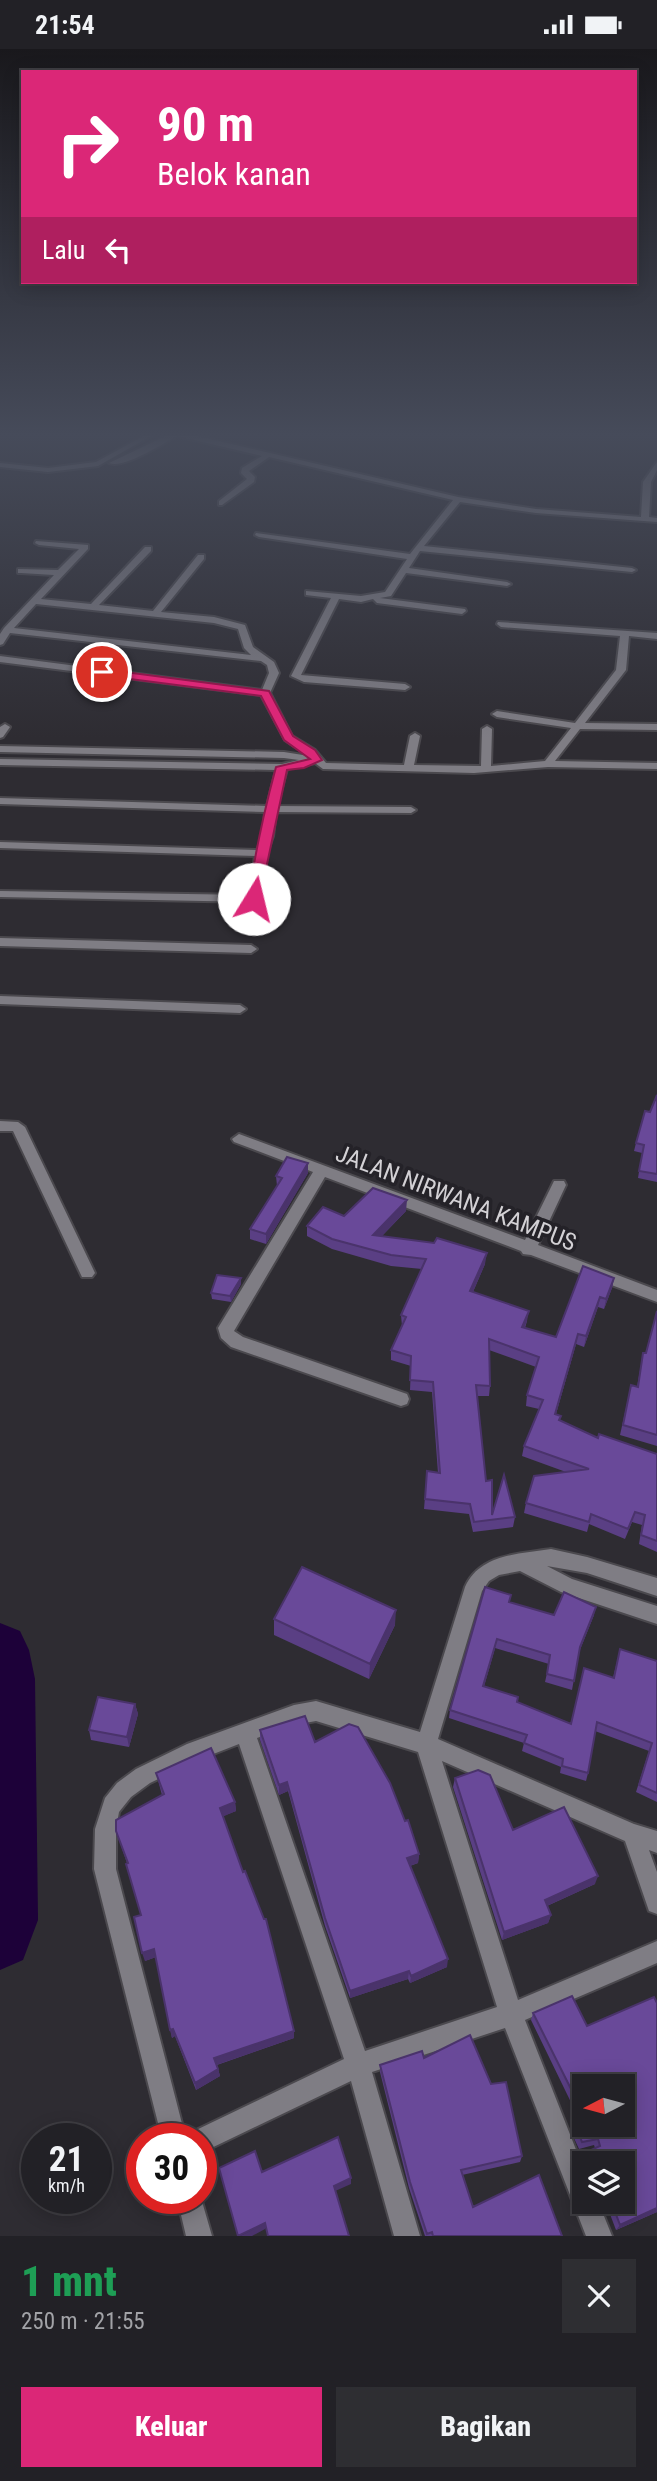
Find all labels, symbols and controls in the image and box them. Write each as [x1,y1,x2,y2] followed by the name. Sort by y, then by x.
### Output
[35,10,95,40] text: 21:54
[157,96,254,153] text: 90 m
[42,98,133,189] icon: right
[157,155,311,193] text: Belok kanan
[99,231,137,269] icon: left
[42,235,85,265] text: Lalu
[72,642,132,702] pin
[83,653,121,691] icon: arrive
[217,862,291,936] position arrow
[332,1139,580,1257] street label: JALAN NIRWANA KAMPUS
[572,2074,635,2137] north arrow
[572,2074,635,2214] map controls
[126,2123,217,2214] speed limit sign: 30
[49,2139,84,2180] text: 21
[572,2151,635,2214] button: layers
[48,2175,85,2196] text: km/h
[21,2257,117,2306] text: 1 mnt
[562,2259,636,2333] button: close
[21,2308,145,2335] text: 250 m · 21:55
[21,2387,322,2467] button: Keluar
[336,2387,636,2467] button: Bagikan

